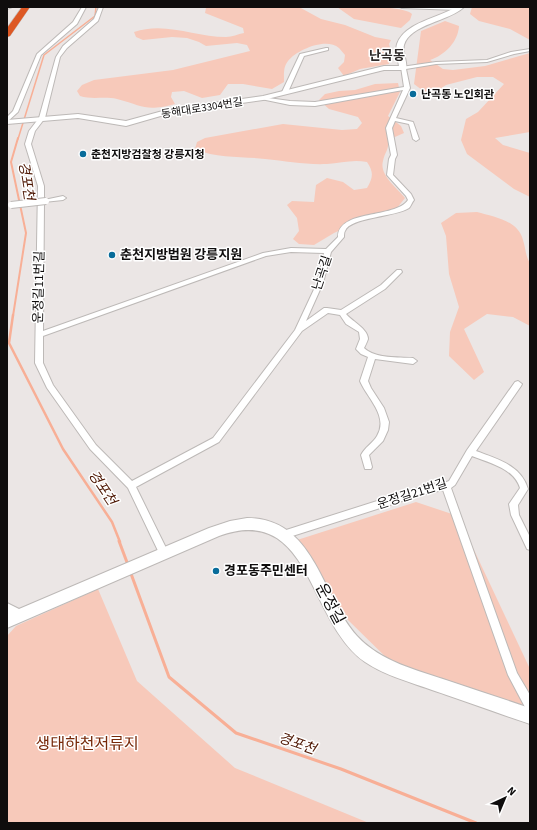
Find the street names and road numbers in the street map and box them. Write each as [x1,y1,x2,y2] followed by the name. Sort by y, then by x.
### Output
[160,94,244,122] street label: 동해대로3304번길
[29,250,49,324] street label: 운정길11번길
[308,253,336,293] street label: 난곡길
[375,474,449,514] street label: 운정길21번길
[310,579,350,629] street label: 운정길

